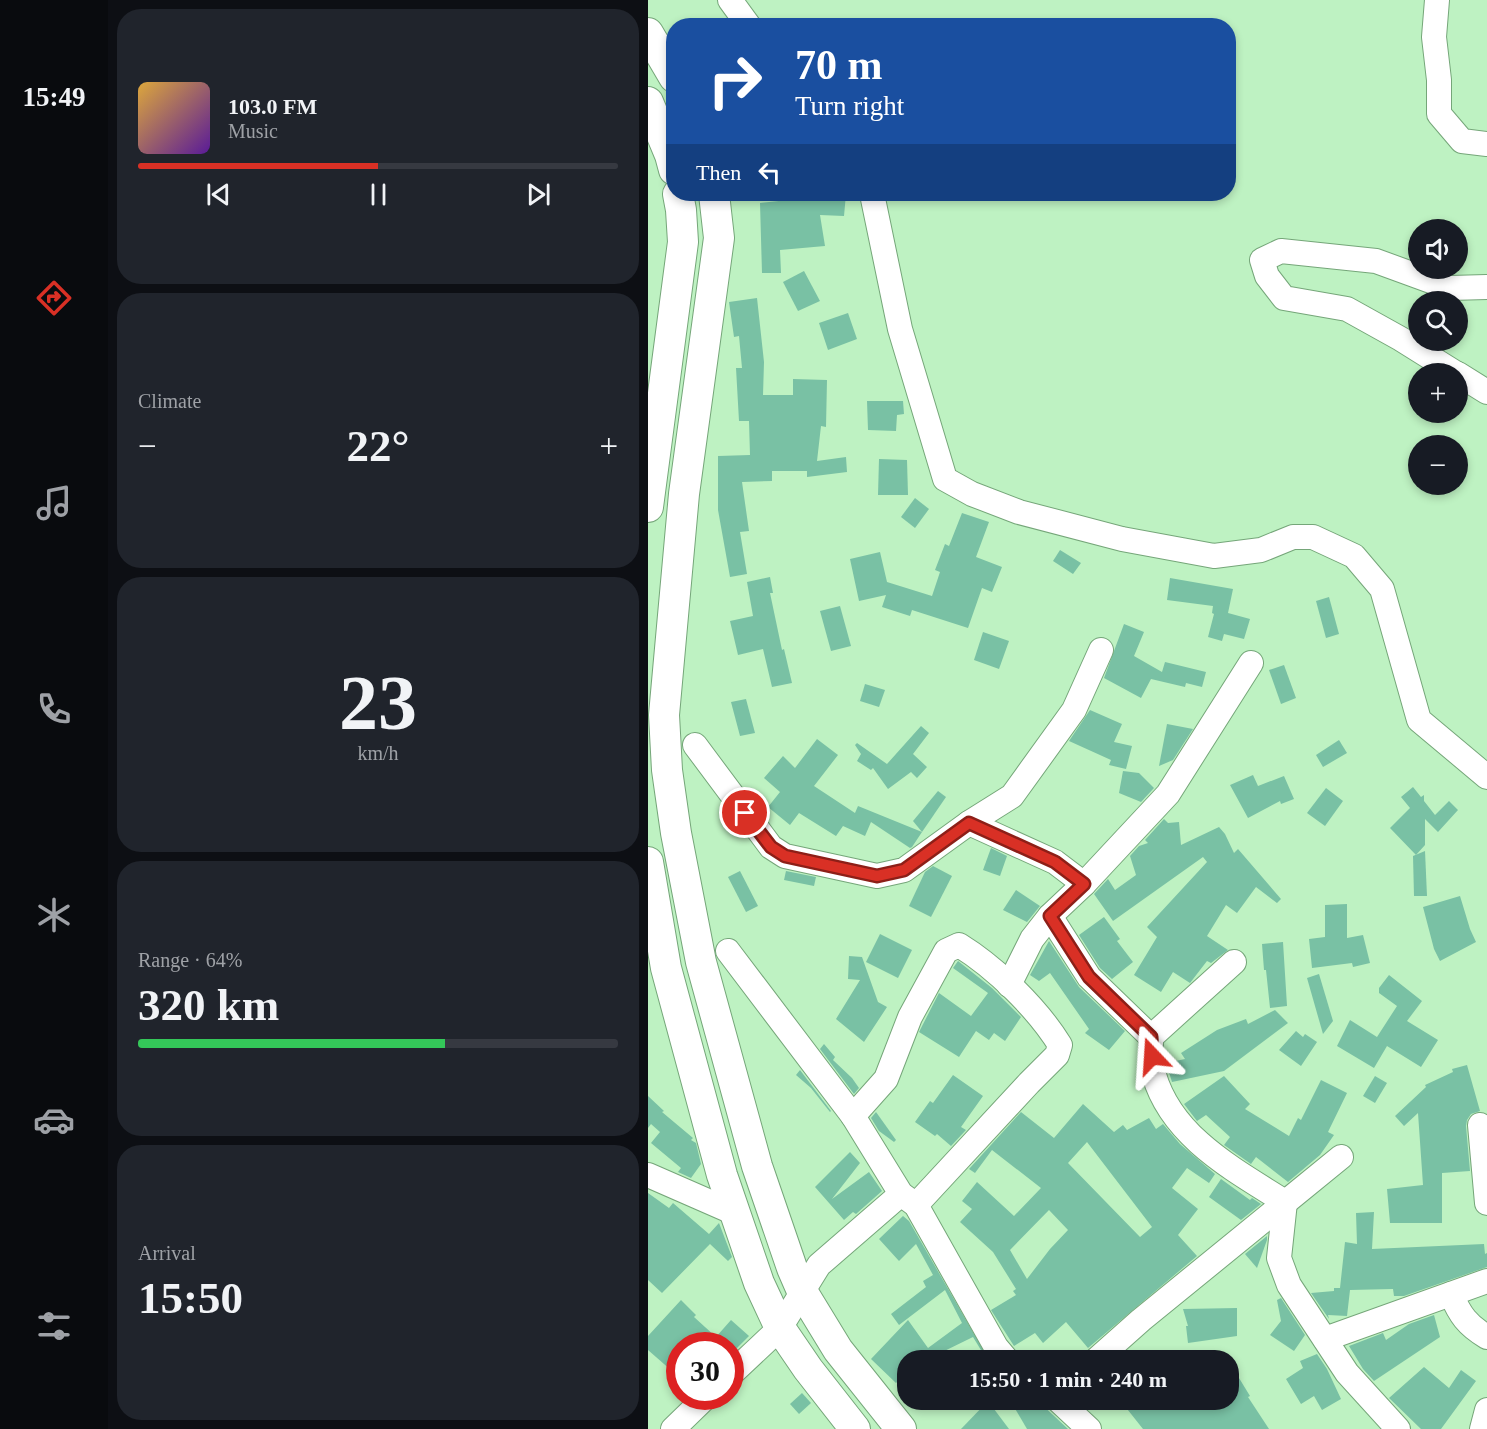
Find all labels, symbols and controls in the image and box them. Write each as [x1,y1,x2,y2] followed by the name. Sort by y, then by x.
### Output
[696,42,774,120] icon: right
[795,42,883,88] text: 70 m
[23,82,86,112] text: 15:49
[795,91,904,121] text: Turn right
[228,94,317,119] text: 103.0 FM
[228,120,278,142] text: Music
[753,156,786,189] icon: left
[696,160,741,185] text: Then
[202,178,235,211] icon: previous
[362,178,395,211] icon: pause
[522,178,555,211] icon: next
[1408,219,1468,495] map controls
[1408,219,1468,279] button: sound
[33,277,75,319] icon: directions
[1408,291,1468,351] button: search
[1408,363,1468,423] button: +
[138,390,201,412] text: Climate
[347,421,410,471] text: 22°
[138,428,157,464] text: −
[599,428,618,464] text: +
[1408,435,1468,495] button: −
[33,482,75,524] icon: music
[339,659,417,746] text: 23
[33,688,75,730] icon: phone
[357,742,399,764] text: km/h
[719,787,770,838] pin
[728,796,761,829] icon: arrive
[33,894,75,936] icon: climate
[138,949,242,971] text: Range · 64%
[138,980,279,1030] text: 320 km
[1120,1024,1184,1088] position arrow
[33,1099,75,1141] icon: car
[138,1242,196,1264] text: Arrival
[138,1273,243,1323] text: 15:50
[33,1305,75,1347] icon: filters
[666,1332,744,1410] speed limit sign: 30
[969,1367,1167,1392] text: 15:50 · 1 min · 240 m

